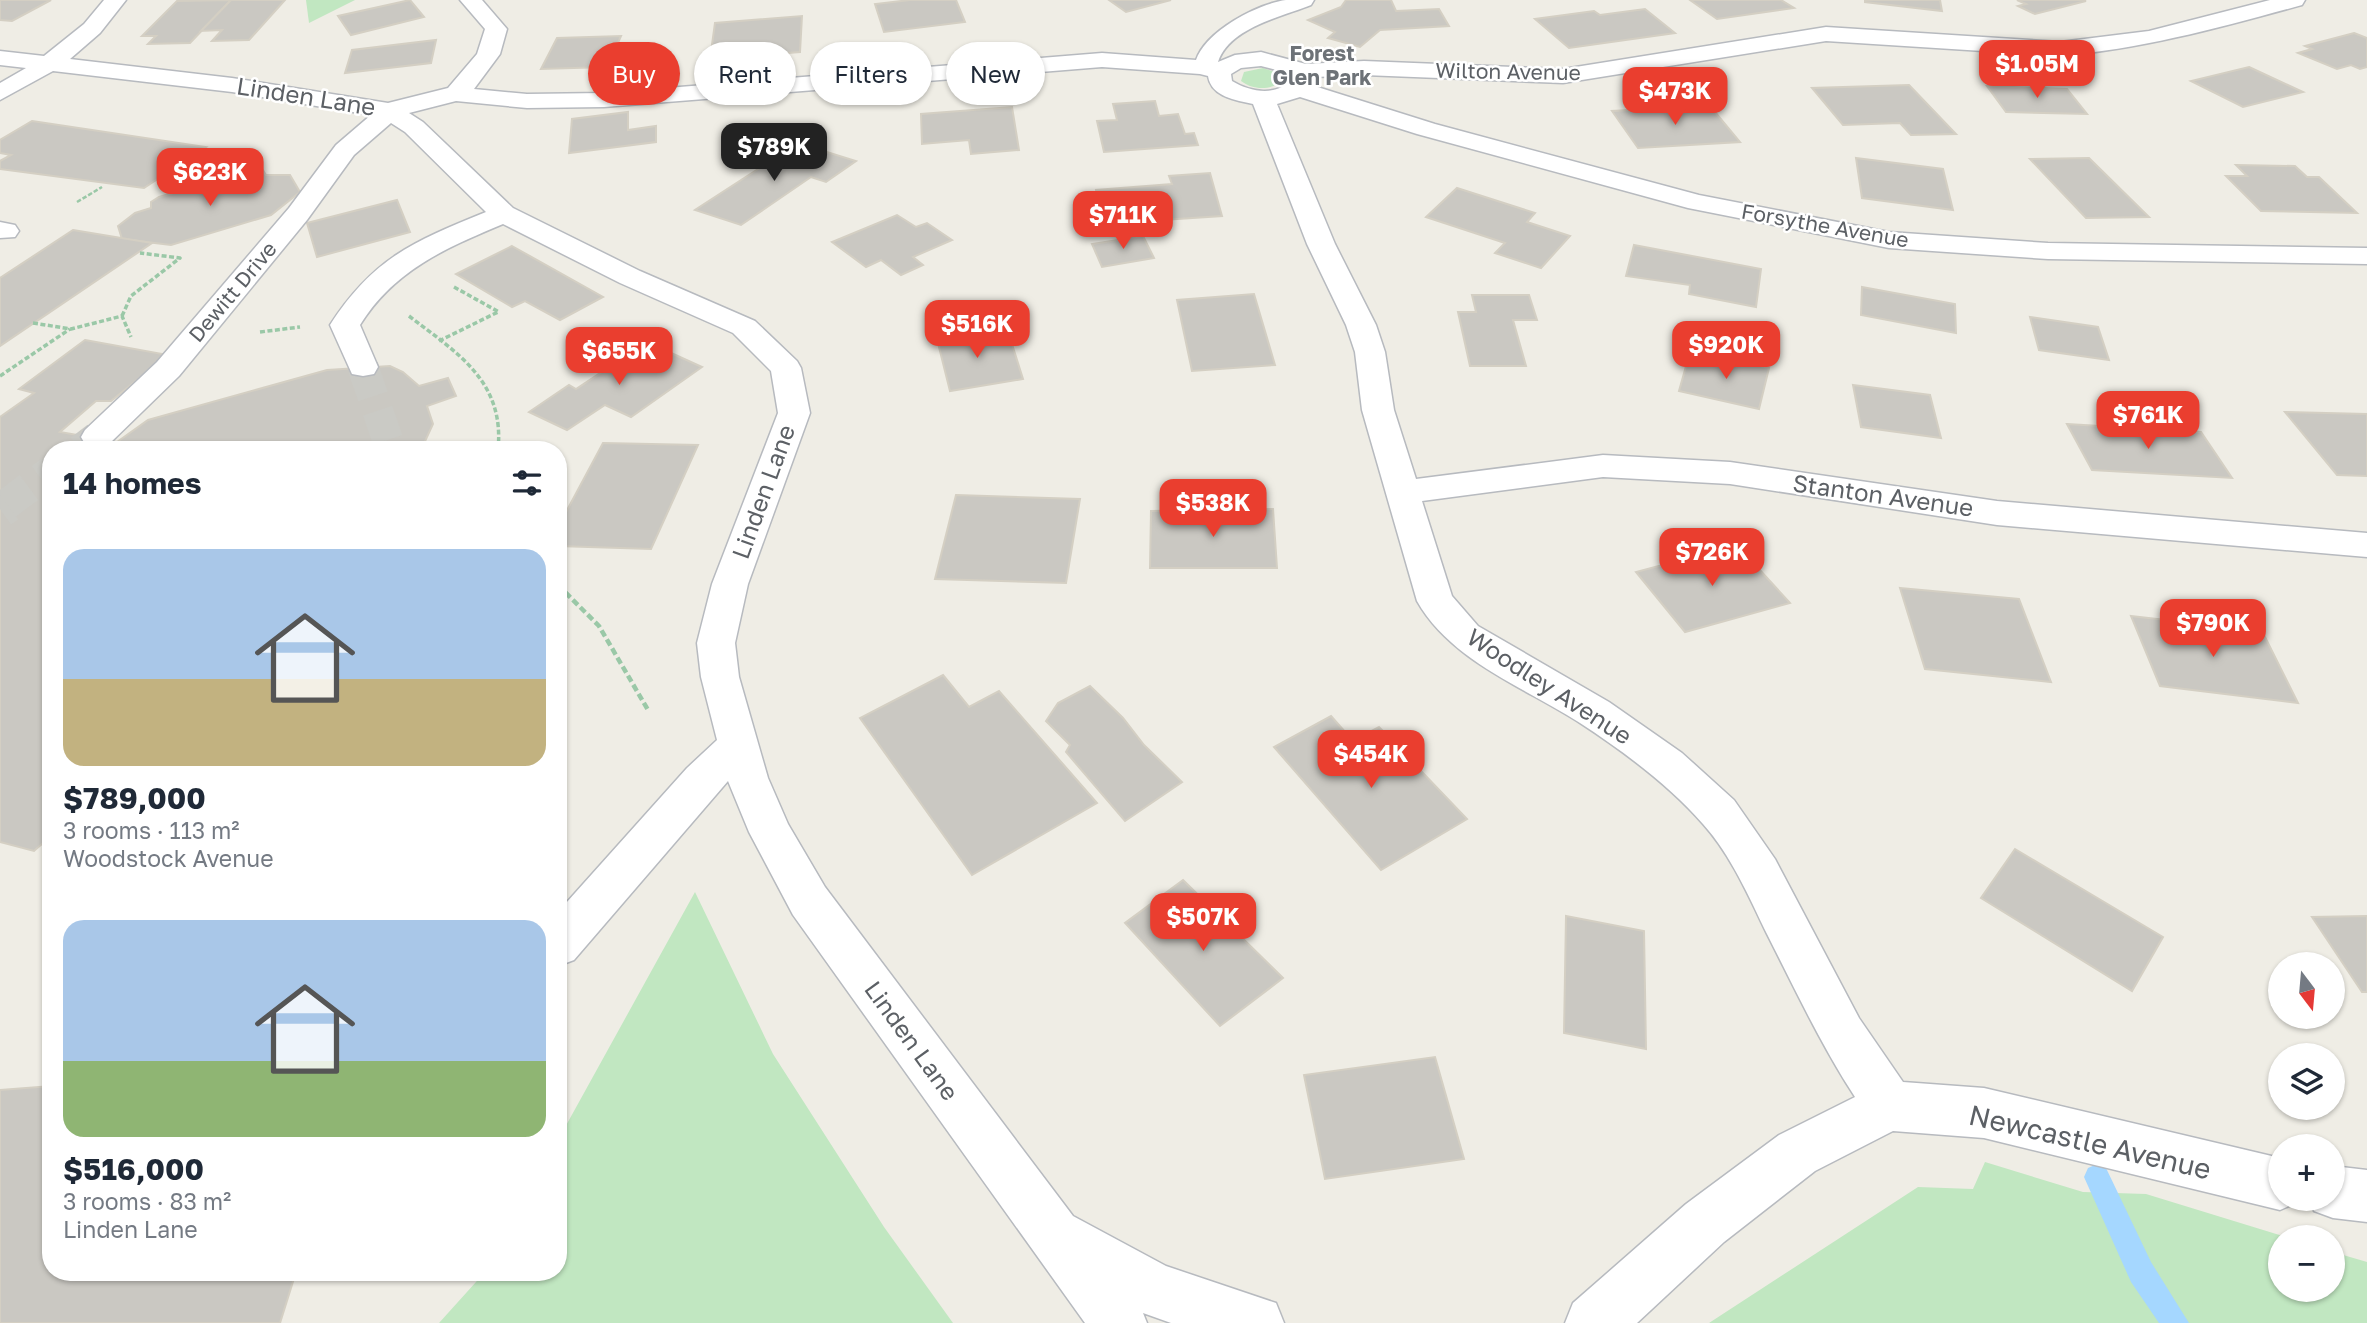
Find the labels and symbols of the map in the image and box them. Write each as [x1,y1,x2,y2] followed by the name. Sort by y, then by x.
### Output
[1272,40,1372,90] district label: Forest Glen Park
[1980,41,2094,100] pin: $1.05M
[1435,57,1581,85] street label: Wilton Avenue
[1626,68,1724,127] pin: $473K
[235,70,378,121] street label: Linden Lane
[725,124,823,183] pin: $789K
[161,148,259,208] pin: $623K
[1074,191,1172,251] pin: $711K
[1739,197,1911,253] street label: Forsythe Avenue
[183,236,282,347] street label: Dewitt Drive
[928,300,1026,360] pin: $516K
[1677,322,1775,381] pin: $920K
[570,328,668,387] pin: $655K
[2099,392,2197,451] pin: $761K
[725,421,800,562] street label: Linden Lane
[1791,467,1975,522] street label: Stanton Avenue
[1164,480,1262,539] pin: $538K
[1663,528,1761,588] pin: $726K
[2164,600,2262,659] pin: $790K
[1462,622,1638,750] street label: Woodley Avenue
[1322,730,1420,790] pin: $454K
[1154,894,1252,953] pin: $507K
[2268,952,2345,1029] north arrow
[859,975,965,1105] street label: Linden Lane
[1966,1098,2214,1185] street label: Newcastle Avenue

